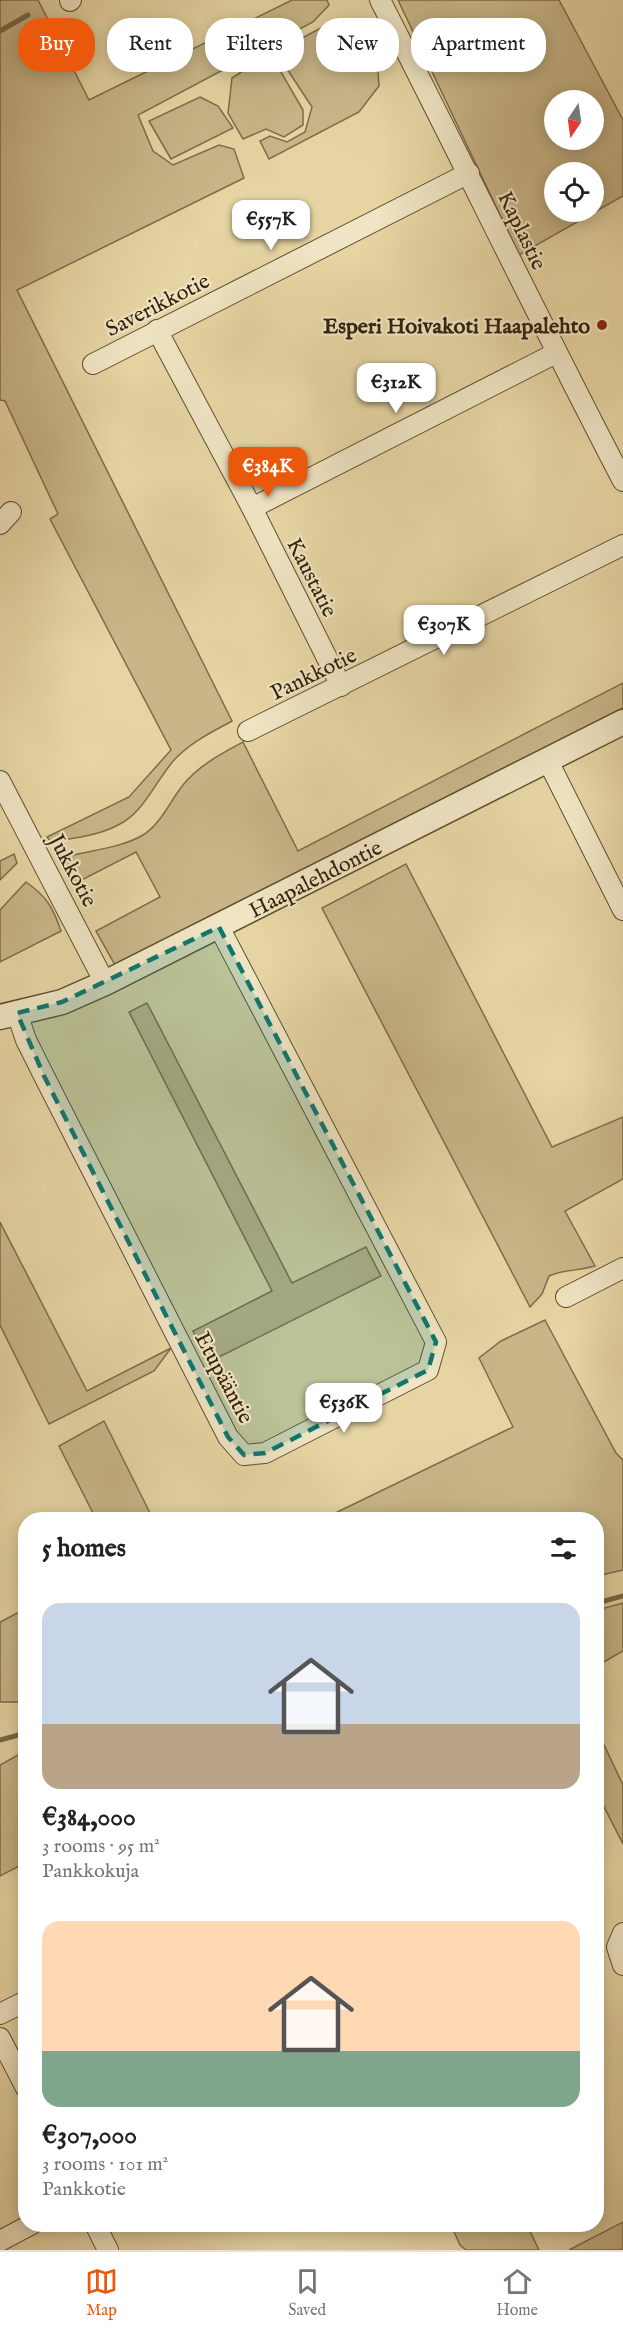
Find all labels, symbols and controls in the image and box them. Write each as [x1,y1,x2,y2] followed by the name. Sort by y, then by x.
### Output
[18,18,95,72] chip: Buy
[107,18,193,72] chip: Rent
[205,18,304,72] chip: Filters
[316,18,399,72] chip: New
[411,18,546,72] chip: Apartment
[544,90,604,150] north arrow
[544,90,604,222] map controls
[544,162,604,222] button: locate
[490,187,552,275] street label: Kaplastie
[229,200,313,251] pin: €557K
[246,207,296,232] text: €557K
[101,268,215,344] street label: Saverikkotie
[323,313,590,341] place label: Esperi Hoivakoti Haapalehto
[595,318,609,332] marker: Esperi Hoivakoti Haapalehto
[354,363,438,414] pin: €312K
[371,370,421,395] text: €312K
[226,447,310,498] pin: €384K
[242,454,294,479] text: €384K
[279,534,343,622] street label: Kaustatie
[402,605,486,656] pin: €307K
[418,612,470,637] text: €307K
[266,642,362,708] street label: Pankkotie
[40,827,103,912] street label: Jukkotie
[245,834,387,925] street label: Haapalehdontie
[187,1327,259,1429] street label: Etupääntie
[302,1383,386,1434] pin: €536K
[319,1390,369,1415] text: €536K
[42,1532,126,1565] text: 5 homes
[547,1532,580,1565] icon: filters
[257,1642,365,1750] icon: home
[42,1801,136,1834] text: €384,000
[42,1834,160,1859] text: 3 rooms · 95 m²
[42,1859,139,1884] text: Pankkokuja
[257,1960,365,2068] icon: home
[42,2119,137,2152] text: €307,000
[42,2152,168,2177] text: 3 rooms · 101 m²
[42,2177,126,2202] text: Pankkotie
[85,2265,118,2321] tab: Map
[288,2265,326,2321] tab: Saved
[496,2265,538,2321] tab: Home

